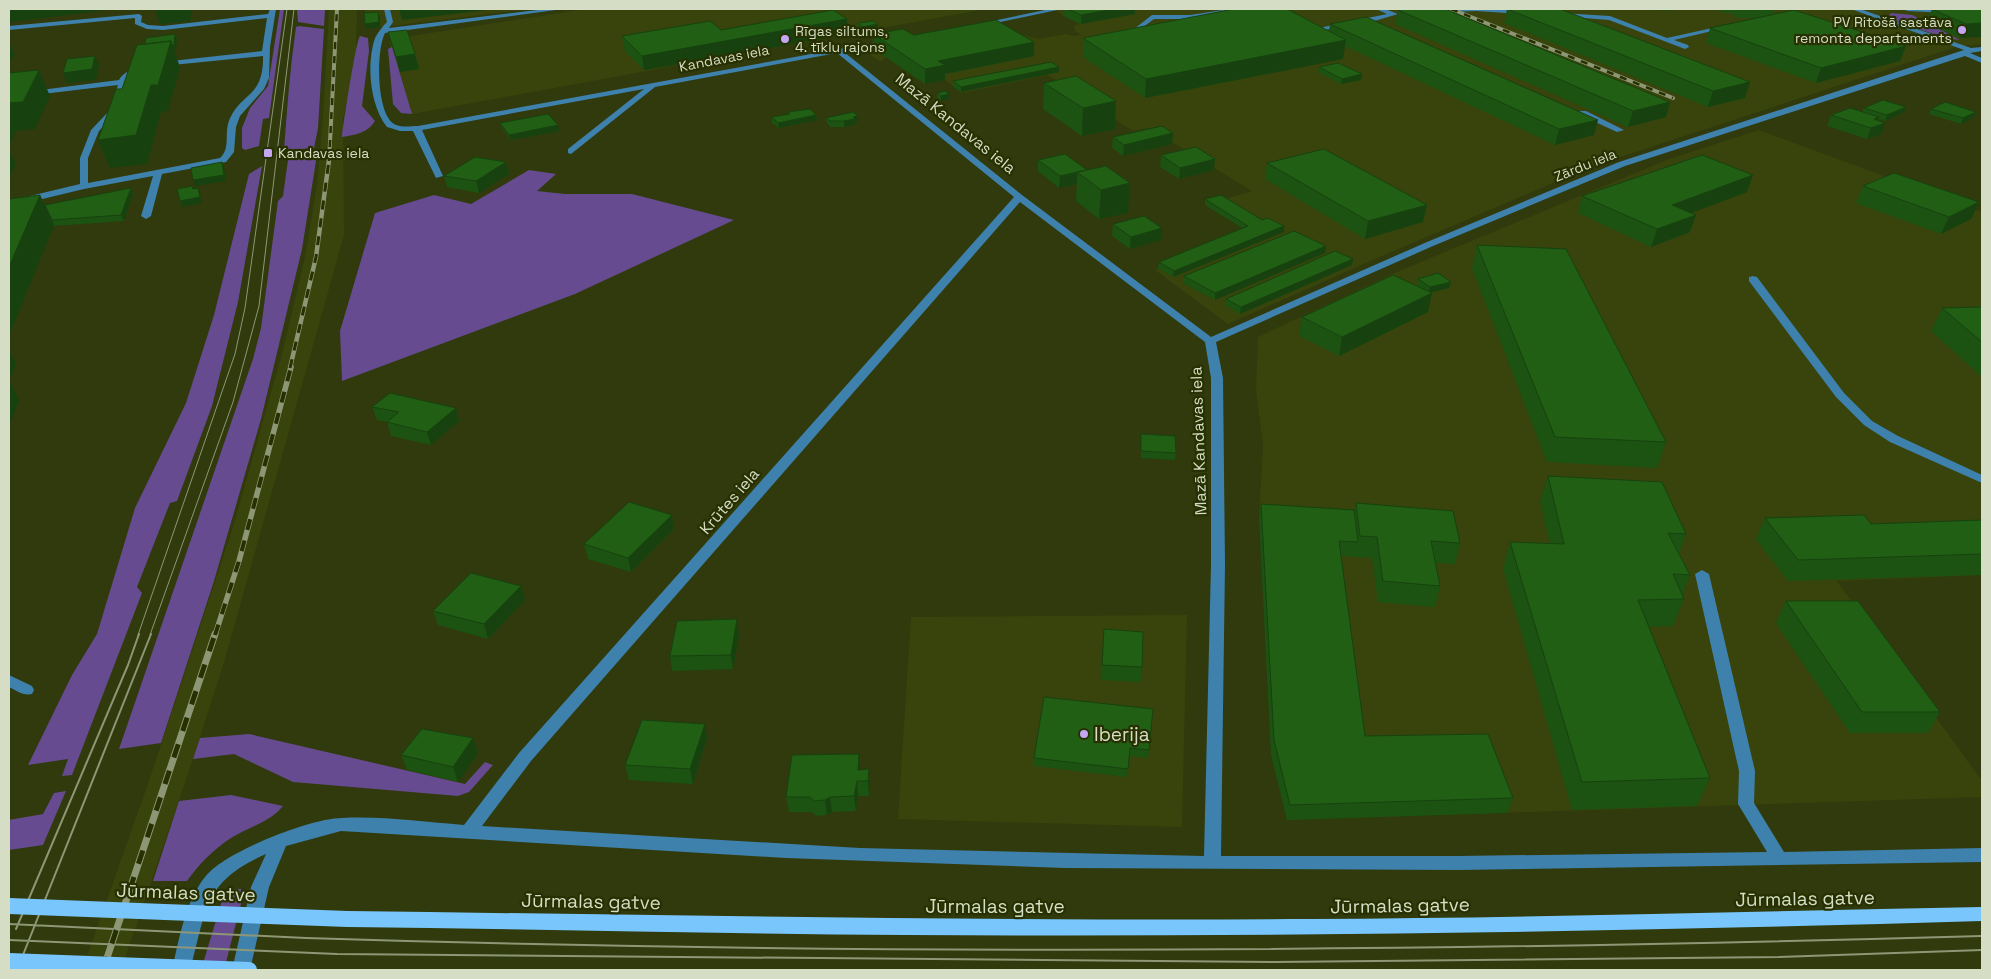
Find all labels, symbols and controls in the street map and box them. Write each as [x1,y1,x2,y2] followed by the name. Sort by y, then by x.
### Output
[1795,13,1952,47] place label: PV Ritošā sastāva remonta departaments
[795,22,888,56] place label: Rīgas siltums, 4. tīklu rajons
[1956,24,1968,36] marker: PV Ritošā sastāva remonta departaments
[779,33,791,45] marker: Rīgas siltums, 4. tīklu rajons
[677,40,771,76] street label: Kandavas iela
[891,68,1020,178] street label: Mazā Kandavas iela
[278,144,369,162] place label: Kandavas iela
[1551,144,1619,186] street label: Zārdu iela
[262,147,274,159] marker: Kandavas iela
[1185,366,1212,516] street label: Mazā Kandavas iela
[695,464,764,539] street label: Krūtes iela
[1094,722,1150,747] place label: Iberija
[1078,728,1090,740] marker: Iberija
[116,878,256,907] street label: Jūrmalas gatve
[1735,885,1875,912] street label: Jūrmalas gatve
[521,888,661,915] street label: Jūrmalas gatve
[1330,892,1470,919] street label: Jūrmalas gatve
[925,894,1065,919] street label: Jūrmalas gatve

